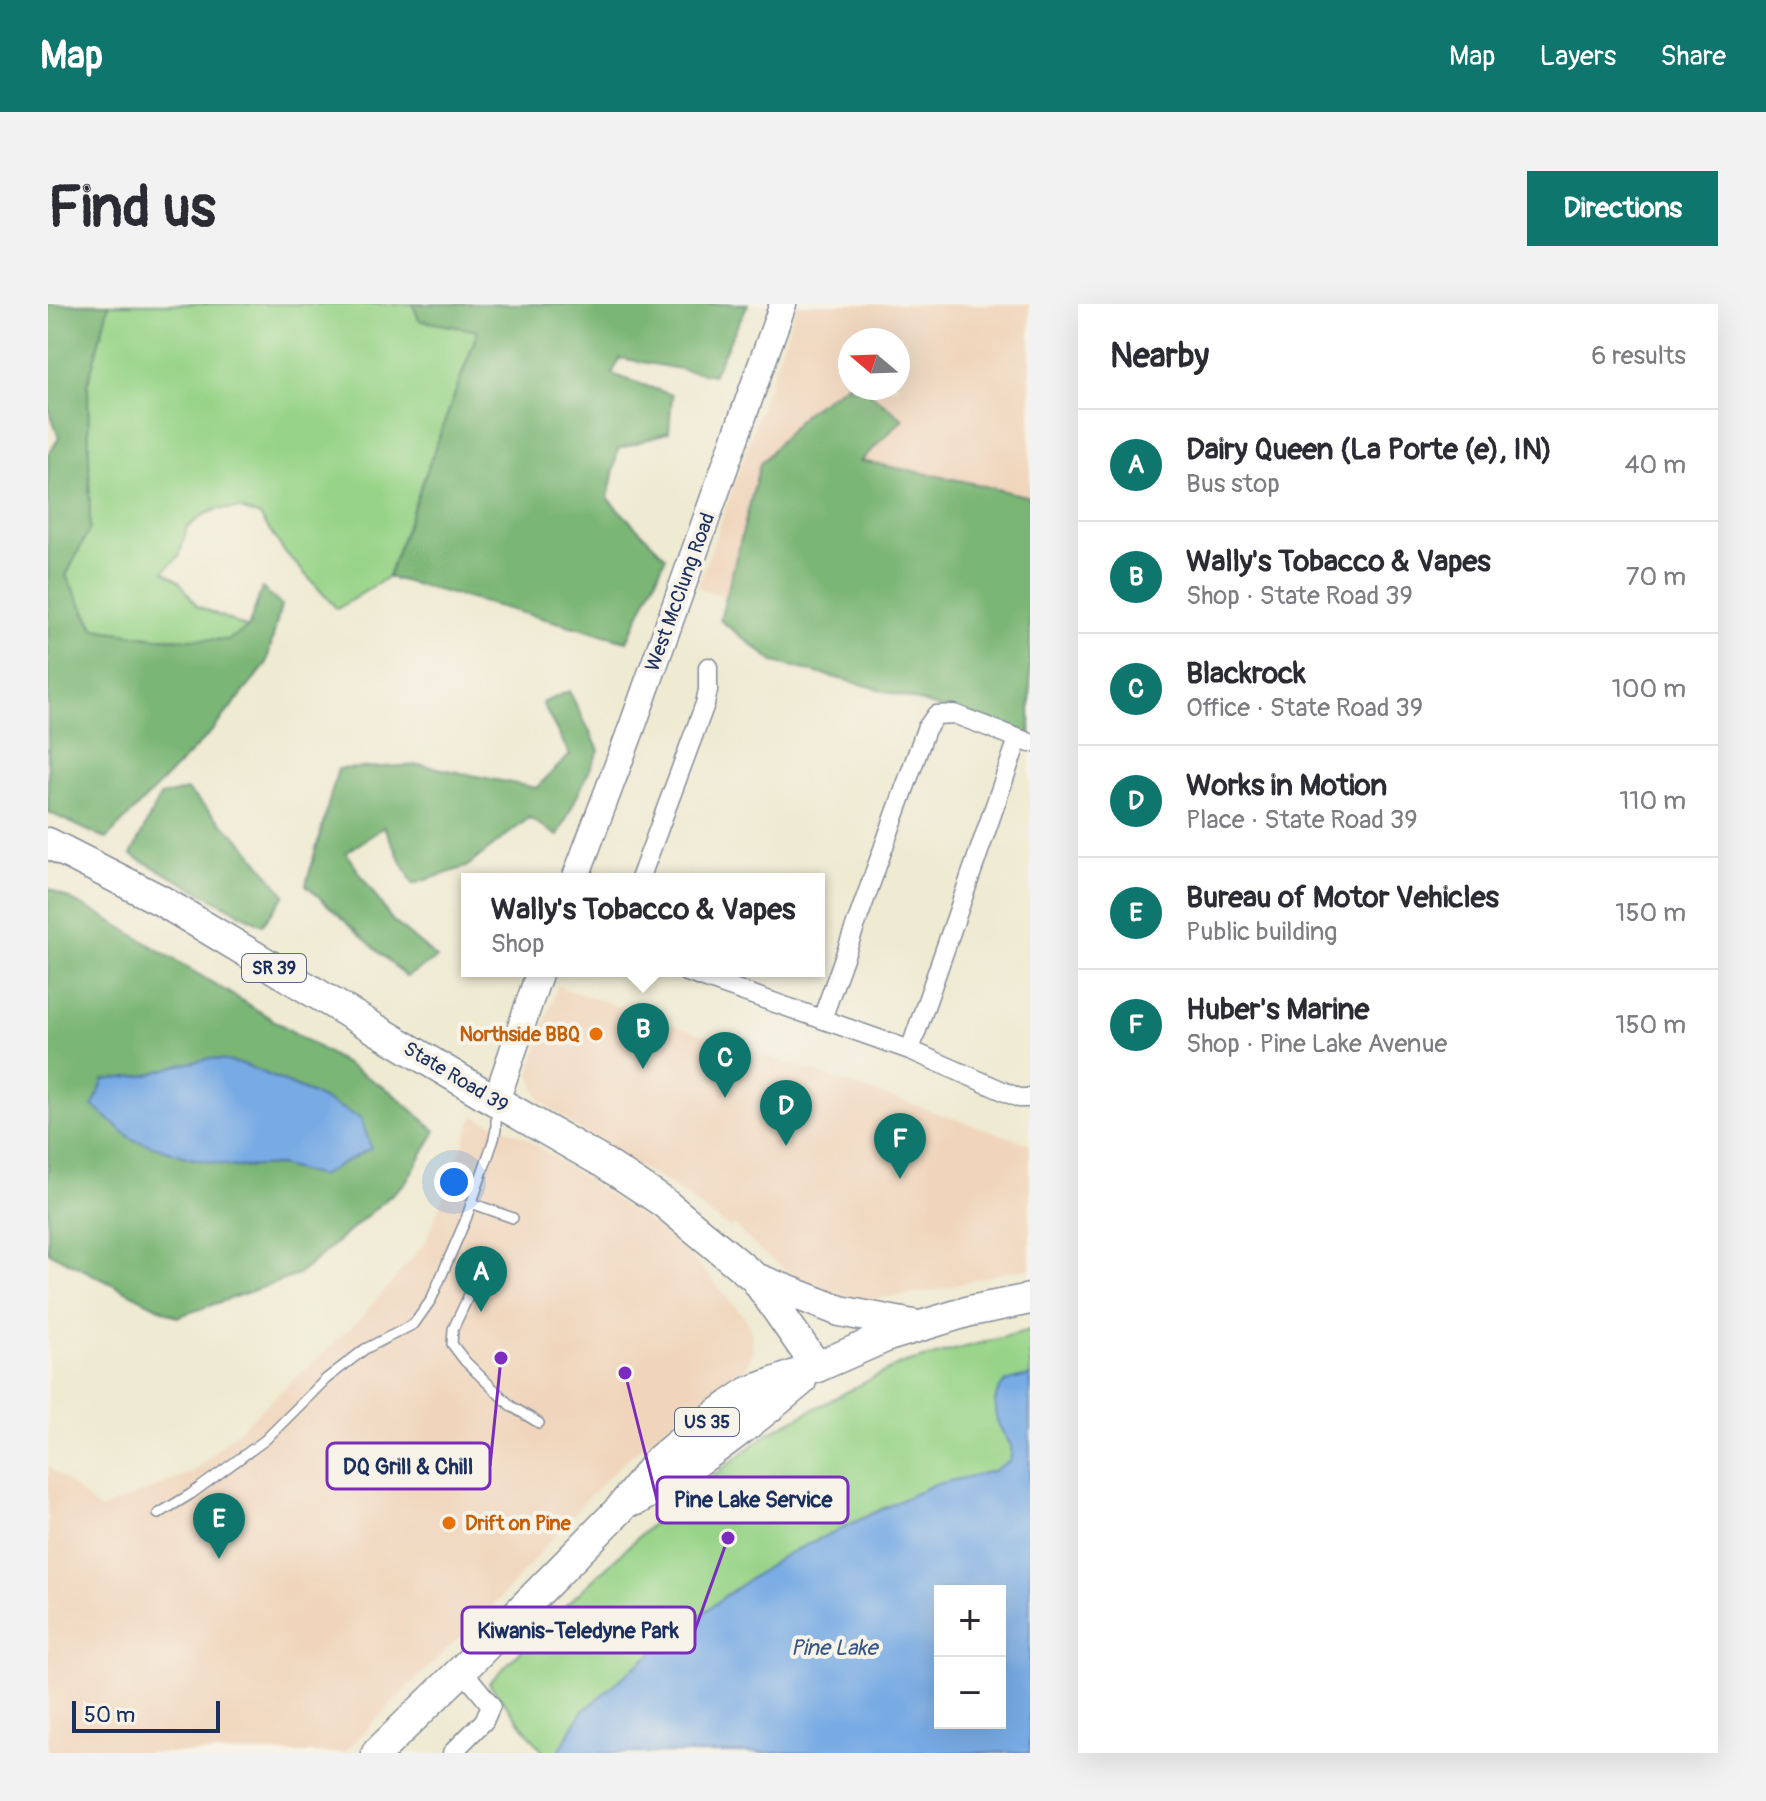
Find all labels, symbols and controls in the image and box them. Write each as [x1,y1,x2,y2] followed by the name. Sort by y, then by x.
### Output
[40,32,103,80] text: Map
[1449,39,1495,74] text: Map
[1539,39,1616,74] text: Layers
[1660,39,1726,74] text: Share
[1527,171,1718,246] button: Directions
[48,174,216,243] text: Find us
[838,328,910,400] north arrow
[1110,335,1209,378] text: Nearby
[1591,340,1686,372] text: 6 results
[1186,431,1552,468] text: Dairy Queen (La Porte (e), IN)
[1128,449,1144,481] text: A
[1624,449,1686,481] text: 40 m
[1186,468,1280,500] text: Bus stop
[640,509,720,675] street label: West McClung Road
[1186,543,1491,580] text: Wally's Tobacco & Vapes
[1129,561,1143,593] text: B
[1626,561,1686,593] text: 70 m
[1186,580,1413,612] text: Shop · State Road 39
[1186,655,1306,692] text: Blackrock
[1128,673,1144,705] text: C
[1612,673,1686,705] text: 100 m
[1186,692,1423,724] text: Office · State Road 39
[1186,767,1387,804] text: Works in Motion
[1128,785,1144,817] text: D
[1619,785,1686,817] text: 110 m
[1186,804,1418,836] text: Place · State Road 39
[461,873,825,977] popup
[1186,879,1499,916] text: Bureau of Motor Vehicles
[491,891,795,928] text: Wally's Tobacco & Vapes
[1129,897,1143,929] text: E
[1615,897,1686,929] text: 150 m
[1186,916,1337,948] text: Public building
[491,928,545,960] text: Shop
[242,954,306,982] road number: SR 39
[1186,991,1369,1028] text: Huber's Marine
[617,1003,669,1069] pin: B
[1128,1009,1144,1041] text: F
[1615,1009,1686,1041] text: 150 m
[460,1022,580,1047] place label: Northside BBQ
[587,1025,605,1043] marker: Northside BBQ
[1186,1028,1447,1060] text: Shop · Pine Lake Avenue
[699,1032,751,1098] pin: C
[399,1036,513,1118] street label: State Road 39
[760,1080,812,1146] pin: D
[874,1113,926,1179] pin: F
[434,1162,474,1202] your location
[455,1246,507,1312] pin: A
[675,1408,739,1436] road number: US 35
[327,1443,490,1489] callout: DQ Grill & Chill
[343,1453,473,1481] text: DQ Grill & Chill
[657,1477,848,1523] callout: Pine Lake Service
[674,1486,834,1514] text: Pine Lake Service
[193,1493,245,1559] pin: E
[465,1511,572,1536] place label: Drift on Pine
[440,1514,458,1532] marker: Drift on Pine
[934,1585,1006,1729] map controls
[934,1585,1006,1657] button: +
[462,1607,695,1653] callout: Kiwanis-Teledyne Park
[477,1617,680,1645] text: Kiwanis-Teledyne Park
[791,1634,879,1662] water label: Pine Lake
[934,1657,1006,1729] button: −
[72,1697,220,1733] scale bar
[84,1701,135,1729] text: 50 m

